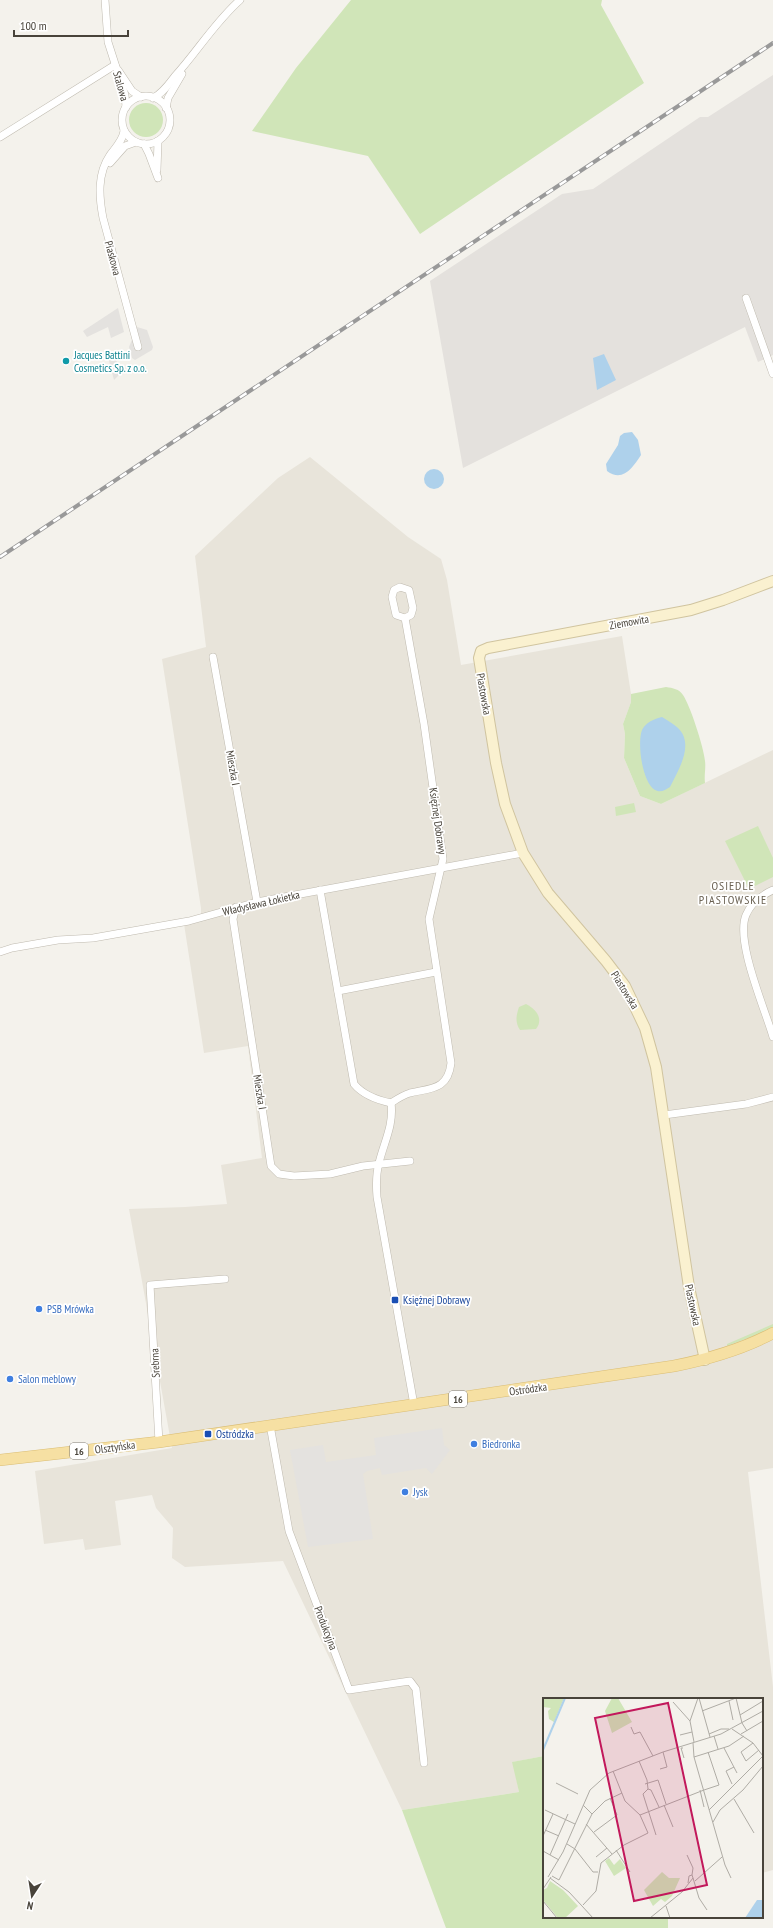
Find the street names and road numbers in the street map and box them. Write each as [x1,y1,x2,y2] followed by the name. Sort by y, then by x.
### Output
[110,70,132,102] street label: Stalowa
[102,239,124,277] street label: Piaskowa
[608,612,650,632] street label: Ziemowita
[473,672,495,716] street label: Piastowska
[223,749,243,787] street label: Mieszka I
[426,787,450,856] street label: Księżnej Dobrawy
[221,887,301,919] street label: Władysława Łokietka
[608,969,642,1011] street label: Piastowska
[250,1074,270,1110] street label: Mieszka I
[682,1283,704,1327] street label: Piastowska
[147,1348,163,1378] street label: Srebrna
[508,1379,548,1399] street label: Ostródzka
[449,1391,467,1407] road number: 16
[94,1438,136,1456] street label: Olsztyńska
[70,1443,88,1459] road number: 16
[311,1604,341,1652] street label: Produkcyjna

